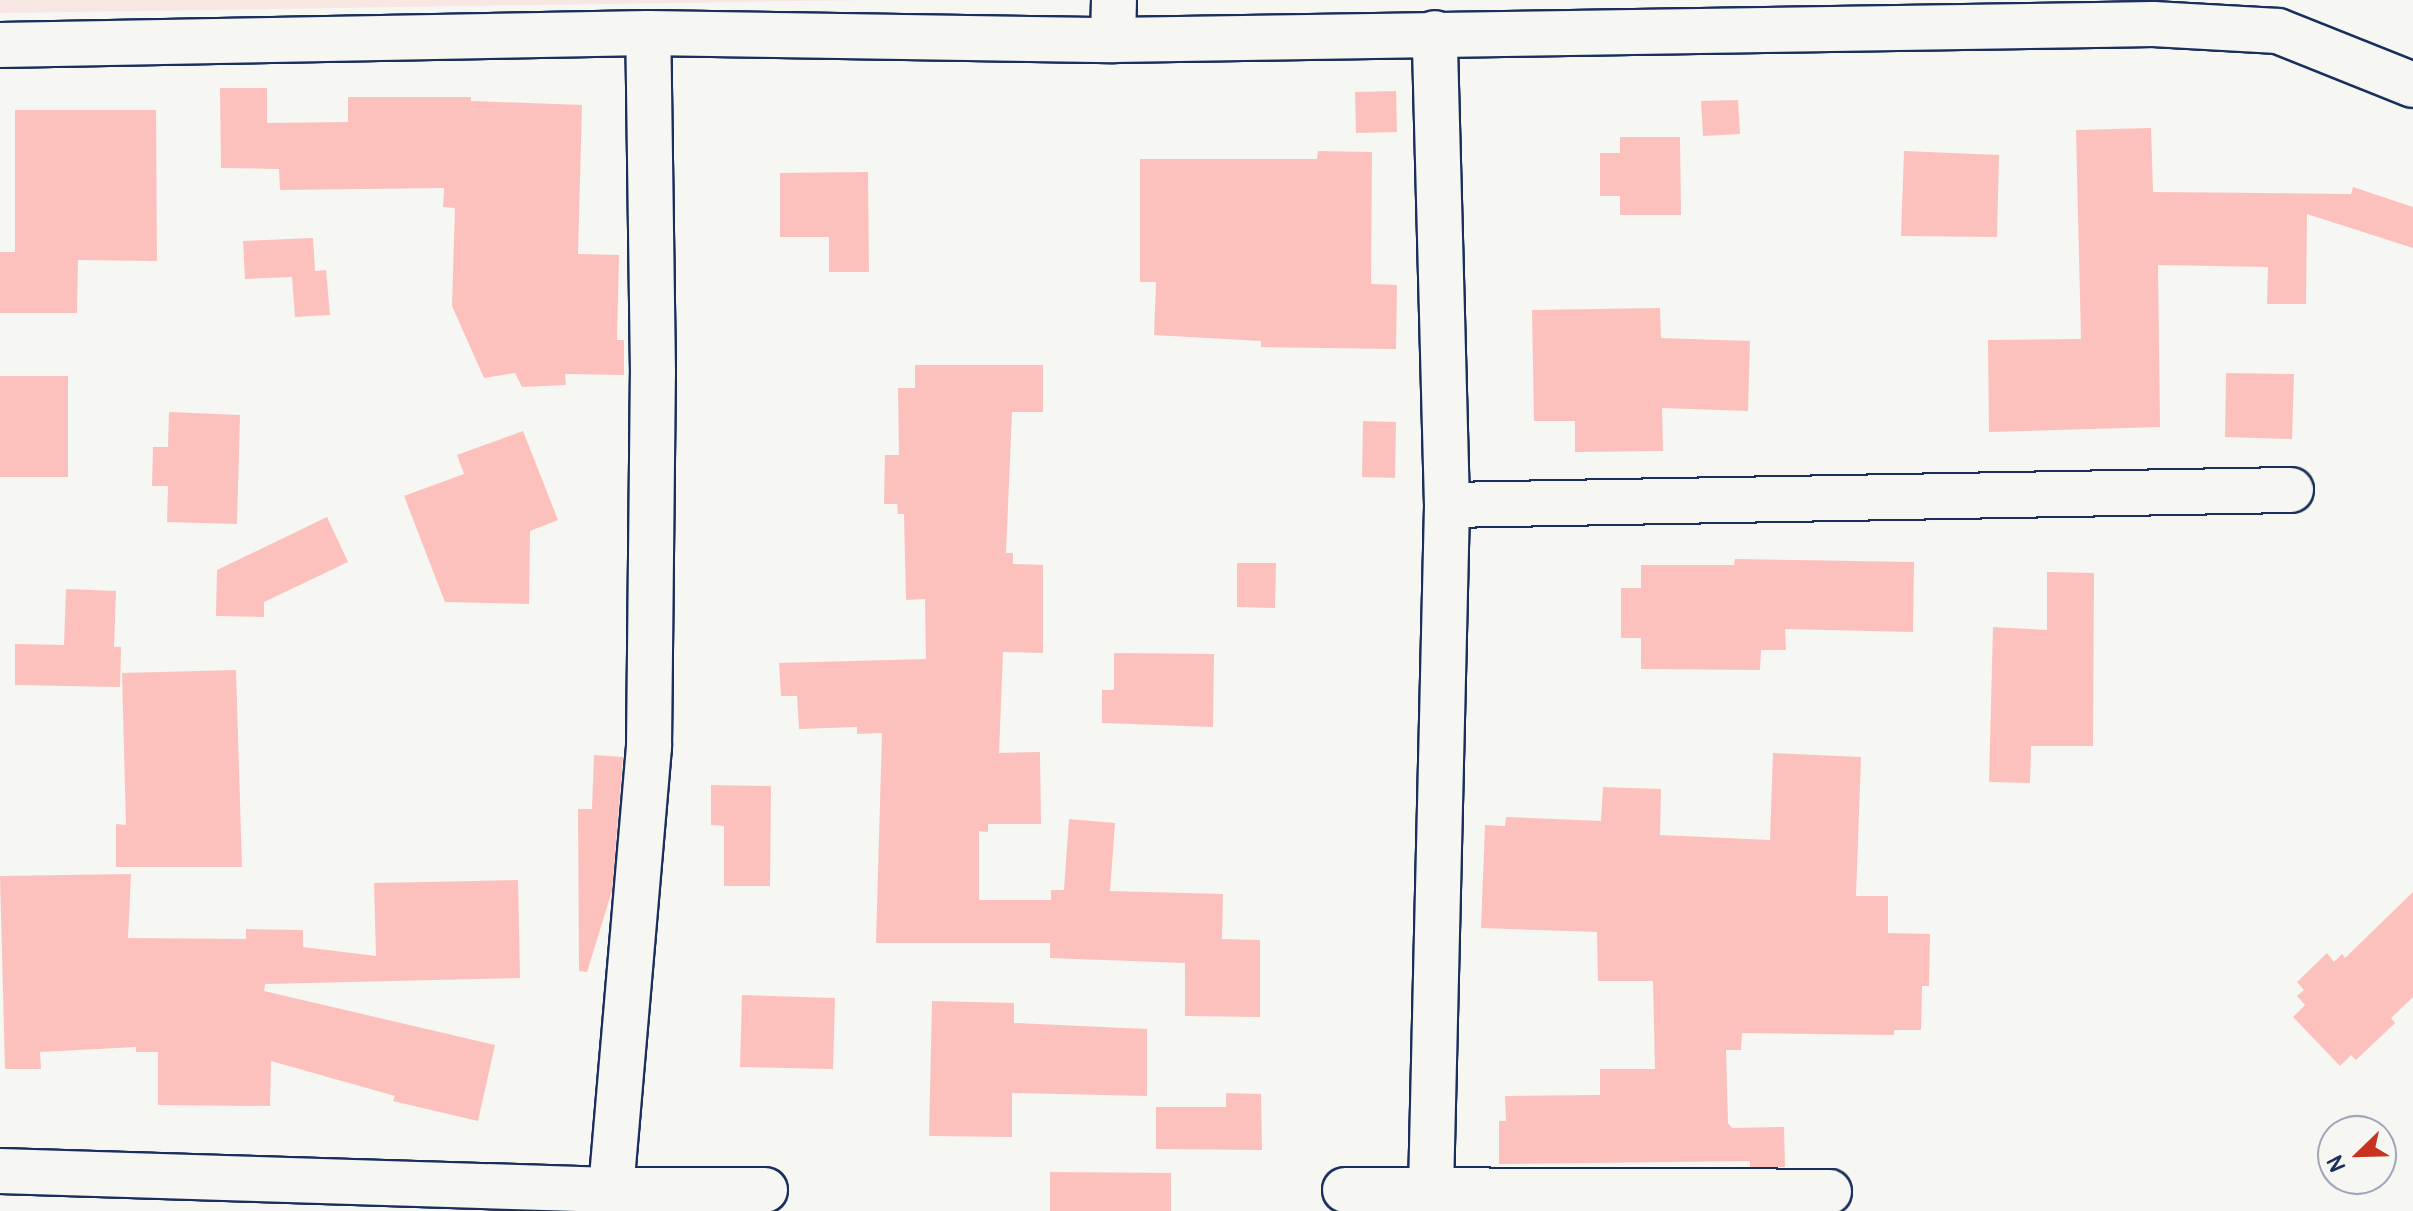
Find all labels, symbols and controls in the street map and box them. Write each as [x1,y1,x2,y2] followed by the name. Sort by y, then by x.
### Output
[2317,1115,2397,1195] north arrow
[2321,1151,2353,1176] text: N

